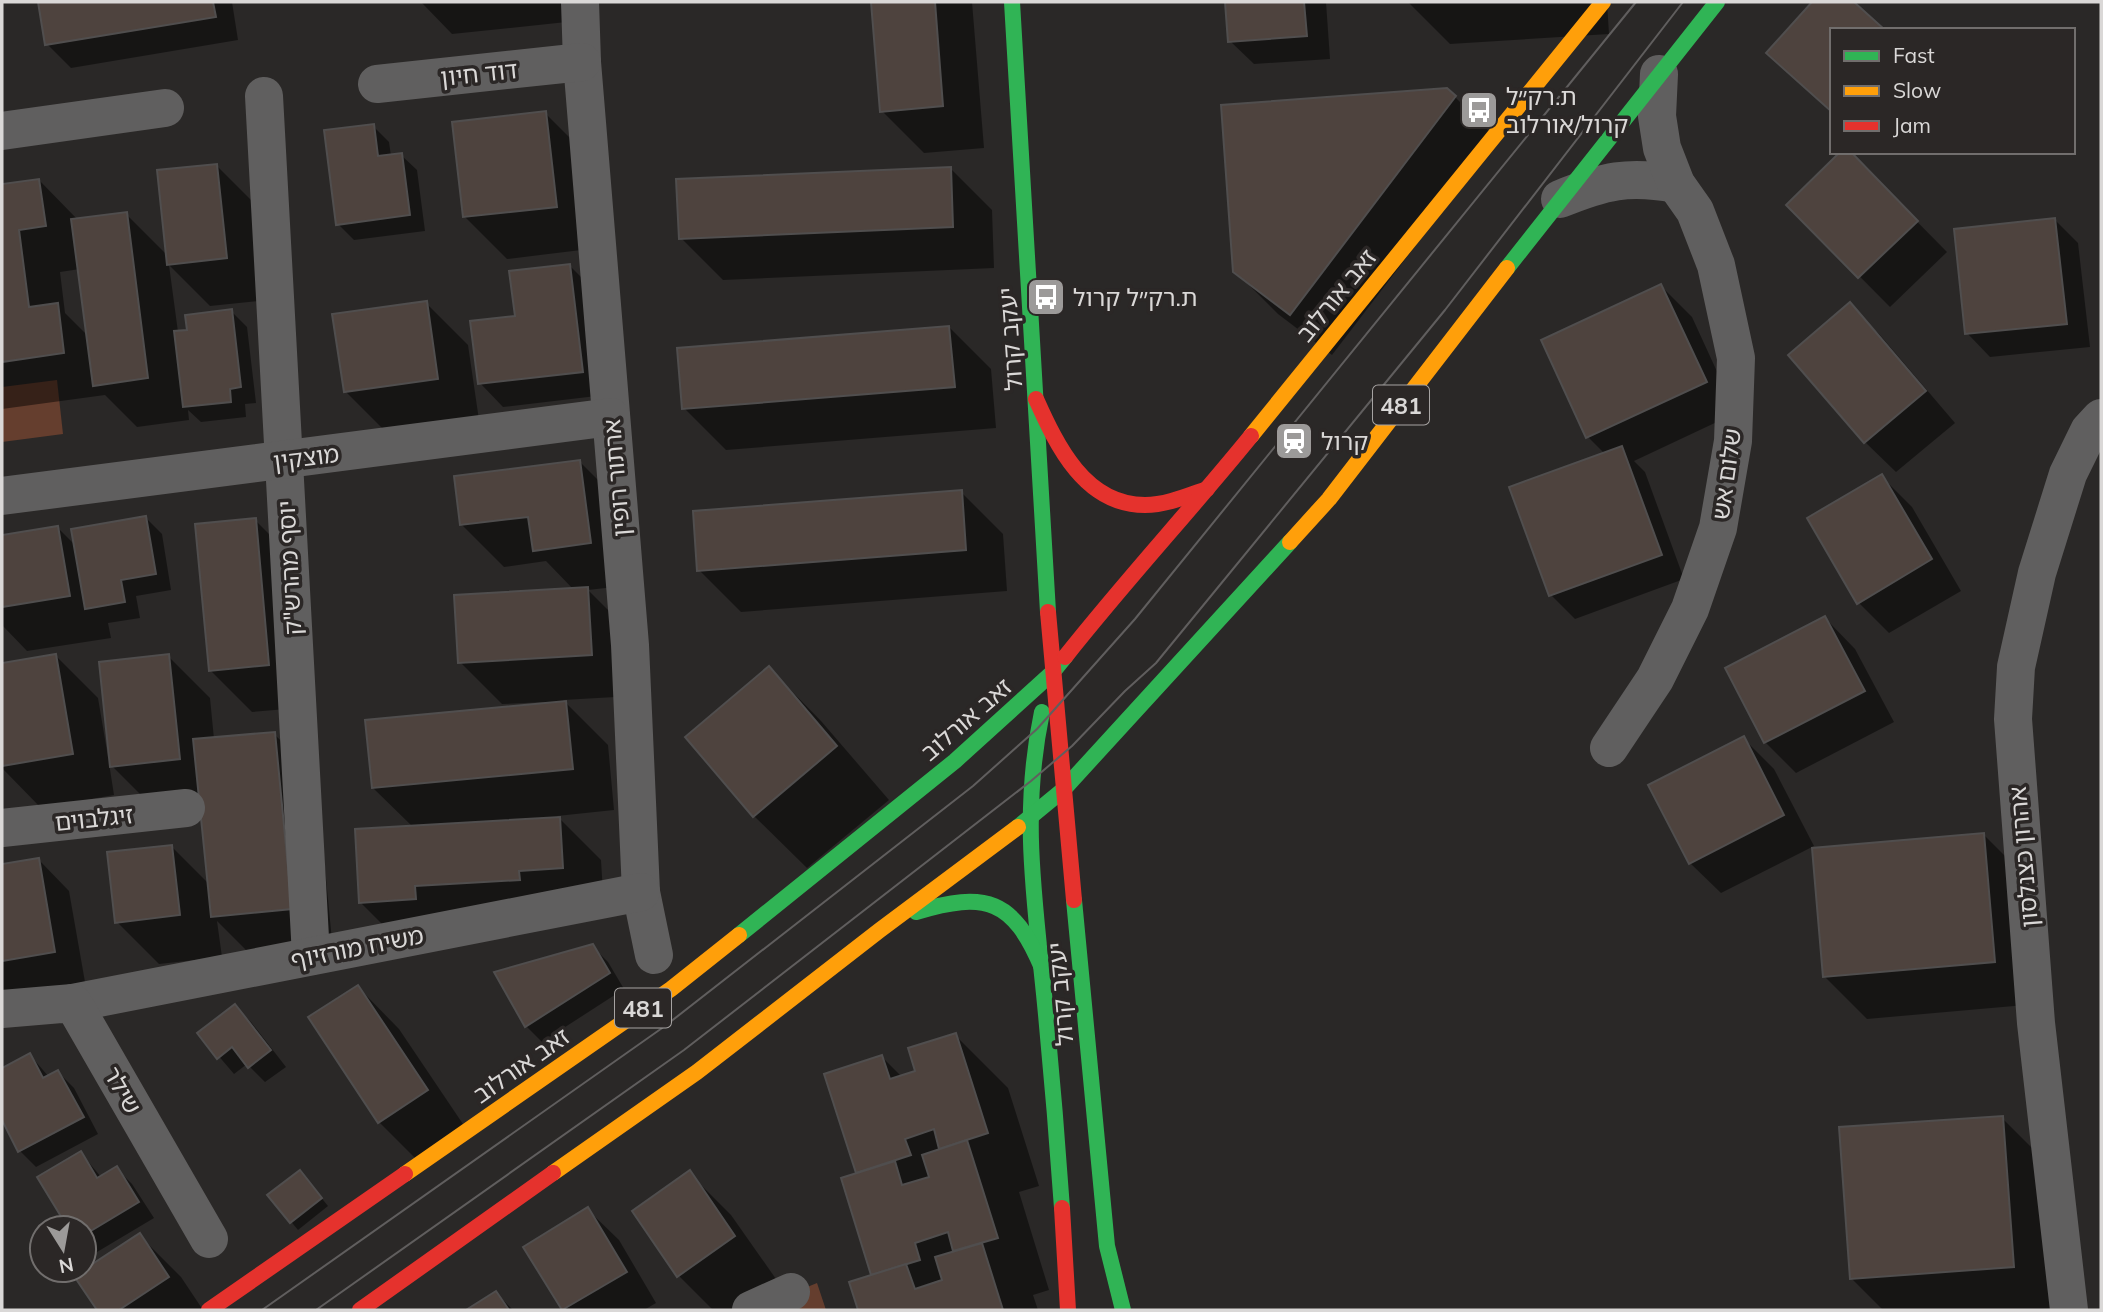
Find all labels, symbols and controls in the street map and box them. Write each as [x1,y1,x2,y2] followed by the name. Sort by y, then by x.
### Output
[1830,28,2075,154] legend
[1893,42,1935,68] text: Fast
[439,54,519,92] street label: דוד חיון
[1893,77,1941,103] text: Slow
[1506,81,1628,139] place label: ת.רק״ל קרול/אורלוב
[1458,89,1500,131] bus stop icon: ת.רק״ל קרול/אורלוב
[1893,112,1931,138] text: Jam
[1289,242,1383,348] street label: זאב אורלוב
[1025,276,1067,318] bus stop icon: ת.רק״ל קרול
[1073,282,1197,312] place label: ת.רק״ל קרול
[991,286,1029,392] street label: יעקב קרול
[1373,386,1429,424] road number: 481
[596,418,636,538] street label: ארתור רופין
[1273,420,1315,462] station icon: קרול
[1321,426,1368,456] place label: קרול
[1705,426,1747,522] street label: שלום אש
[271,438,341,476] street label: מוצקין
[270,500,308,636] street label: יוסף מהרש"ק
[914,671,1018,767] street label: זאב אורלוב
[2002,785,2044,929] street label: אהרון כצנלסון
[53,799,135,837] street label: זיגלבוים
[288,919,426,975] street label: משיח מורזיוף
[1041,941,1079,1047] street label: יעקב קרול
[615,988,671,1028] road number: 481
[467,1021,575,1109] street label: זאב אורלוב
[98,1061,148,1119] street label: שילר
[28,1214,98,1284] north arrow
[57,1253,76,1279] text: N

